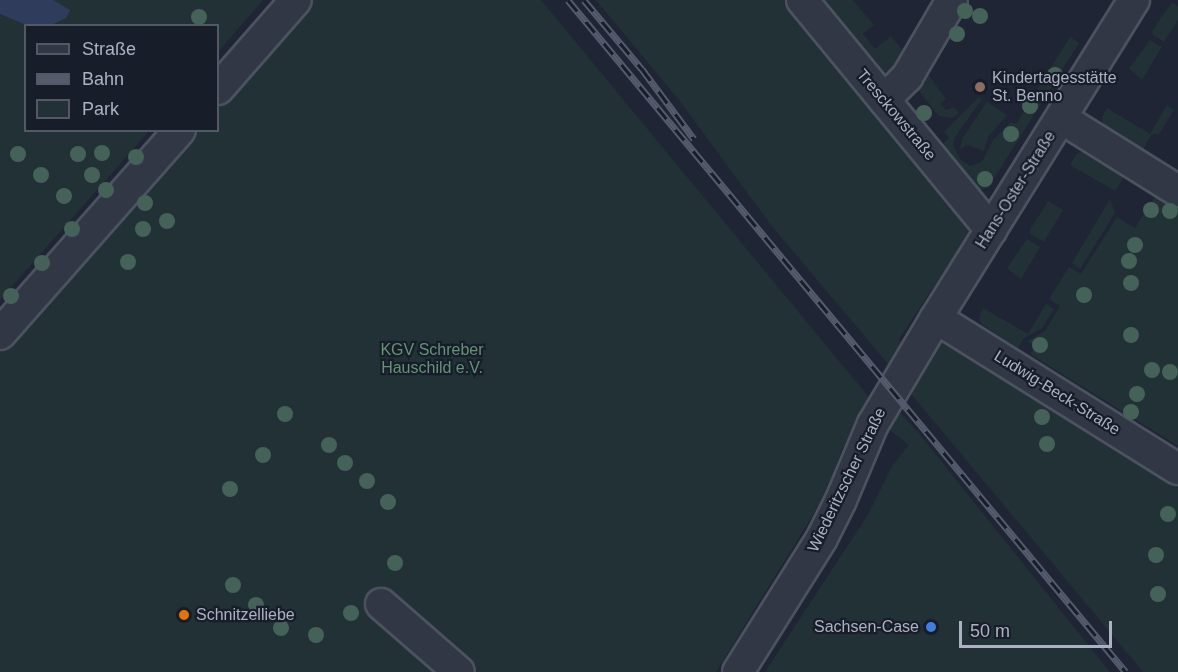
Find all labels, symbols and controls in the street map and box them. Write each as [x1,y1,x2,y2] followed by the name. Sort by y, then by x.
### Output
[24,24,219,132] legend
[82,39,136,59] text: Straße
[852,65,940,165] street label: Tresckowstraße
[992,68,1117,106] place label: Kindertagesstätte St. Benno
[82,69,124,89] text: Bahn
[973,80,987,94] marker: Kindertagesstätte St. Benno
[82,99,119,119] text: Park
[972,128,1060,252] street label: Hans-Oster-Straße
[380,340,484,378] park label: KGV Schreber Hauschild e.V.
[990,346,1124,440] street label: Ludwig-Beck-Straße
[804,405,890,555] street label: Wiederitzscher Straße
[196,605,295,625] place label: Schnitzelliebe
[177,608,191,622] marker: Schnitzelliebe
[962,609,1115,647] scale bar
[814,617,919,637] place label: Sachsen-Case
[924,620,938,634] marker: Sachsen-Case
[970,621,1010,641] text: 50 m

